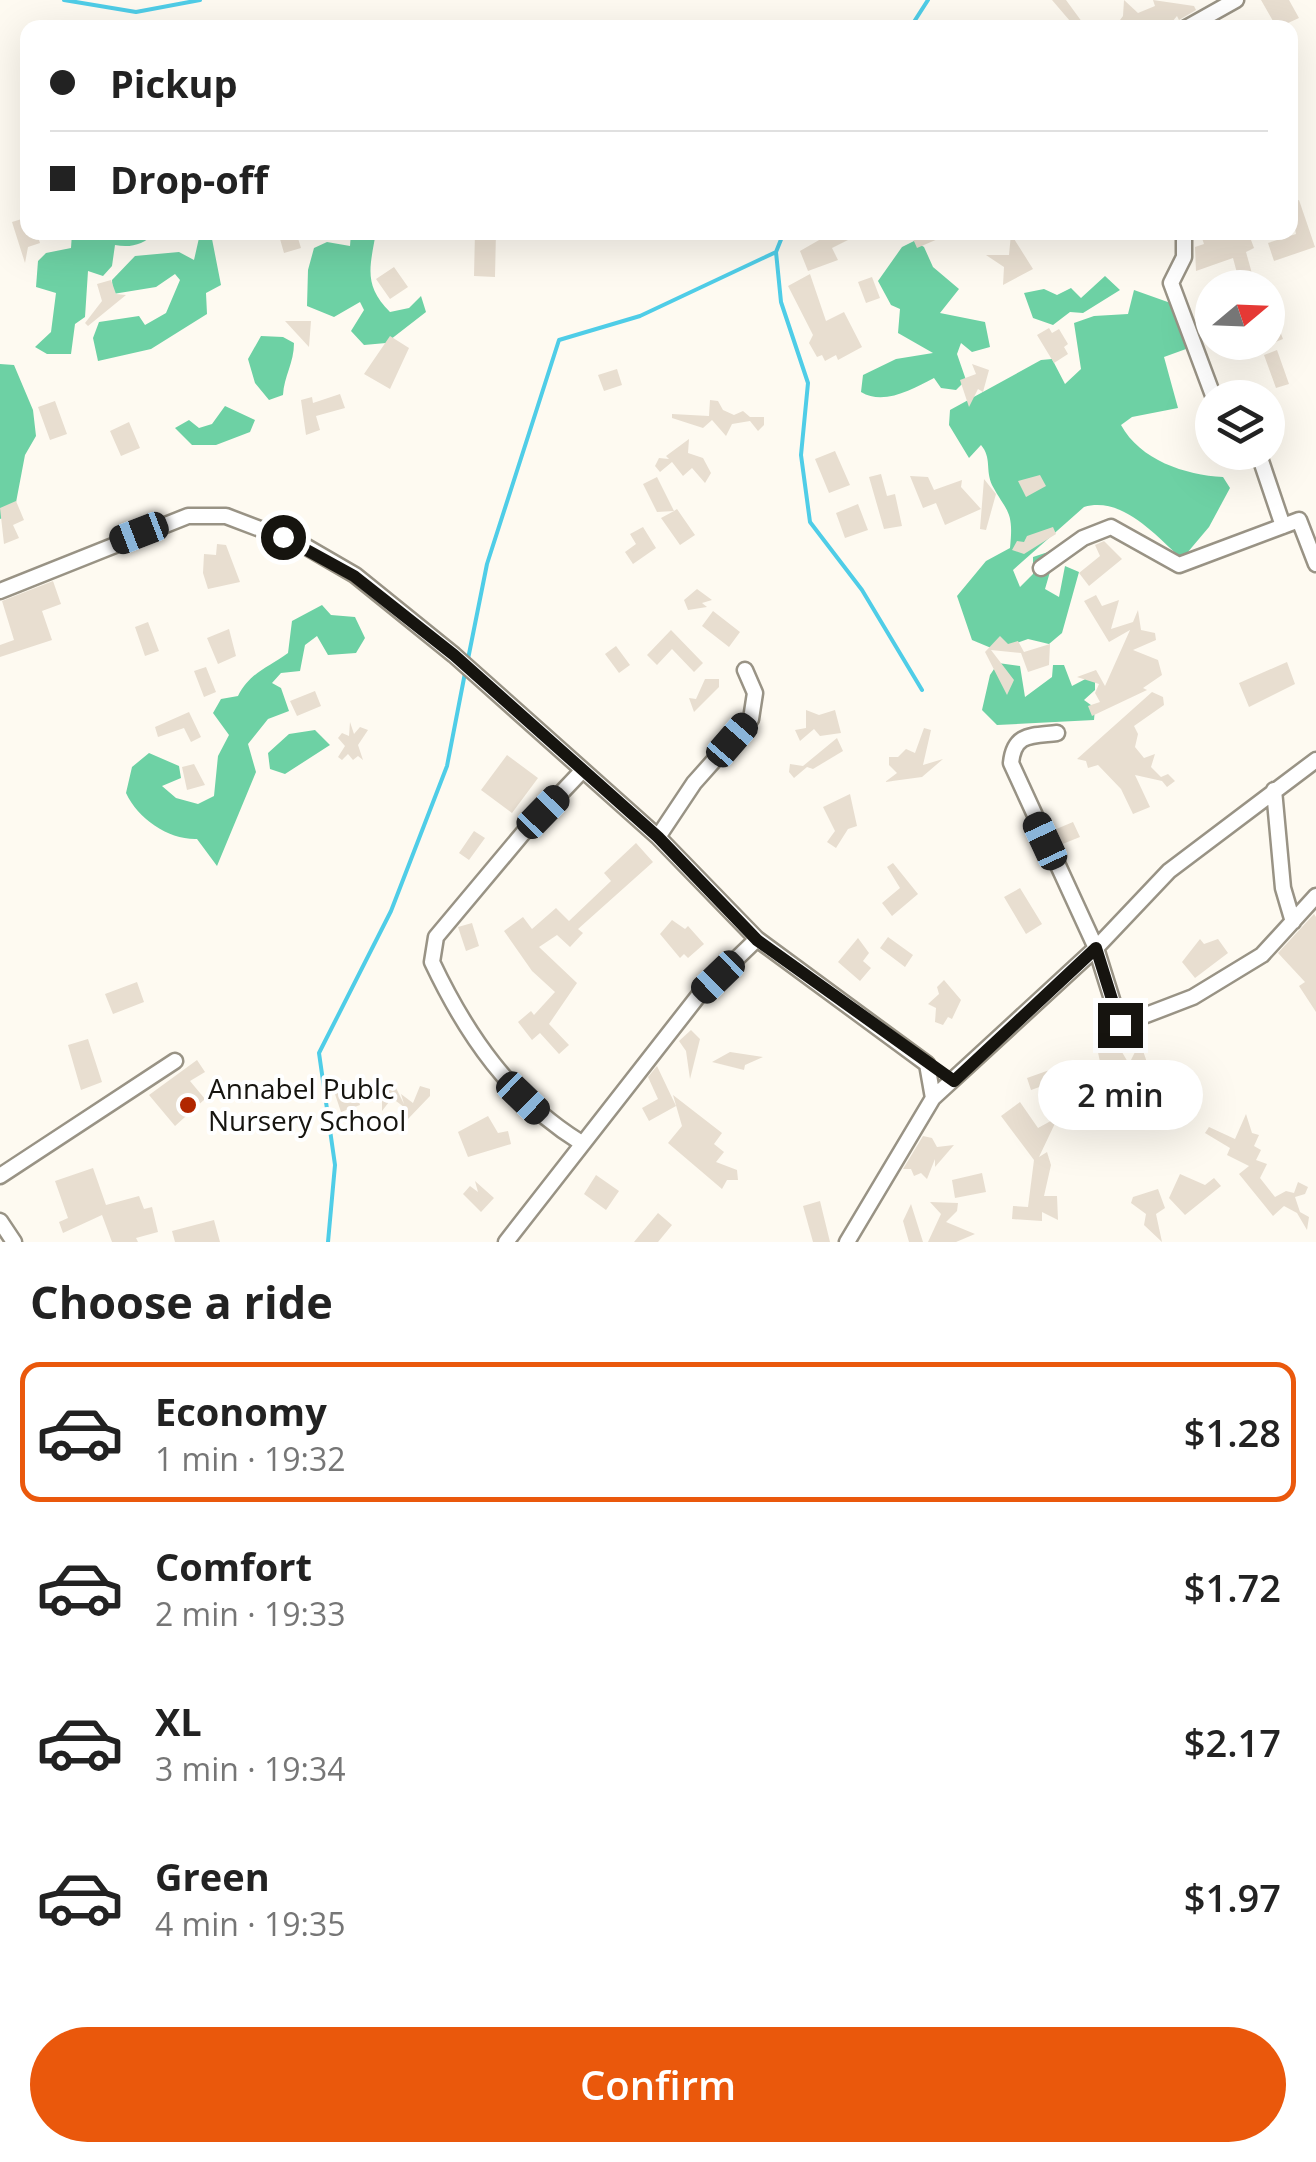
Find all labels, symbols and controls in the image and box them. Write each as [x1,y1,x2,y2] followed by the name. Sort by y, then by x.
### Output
[110,57,238,109] text: Pickup
[110,153,268,205] text: Drop-off
[1195,270,1285,360] north arrow
[1195,270,1285,470] map controls
[1195,380,1285,470] button: layers
[106,508,172,558] car
[261,515,306,560] route start
[701,708,763,772] car
[511,780,575,844] car
[1019,807,1071,875] car
[686,945,750,1009] car
[1098,1003,1143,1048] route end
[1038,1060,1202,1130] callout: 2 min
[491,1066,555,1130] car
[208,1069,406,1139] place label: Annabel Publc Nursery School
[1077,1073,1164,1116] text: 2 min
[177,1094,199,1116] marker: Annabel Publc Nursery School
[30,1271,333,1332] text: Choose a ride
[155,1385,327,1437] text: Economy
[35,1387,125,1477] icon: car
[1184,1406,1281,1458] text: $1.28
[155,1437,346,1480] text: 1 min · 19:32
[155,1540,312,1592] text: Comfort
[35,1542,125,1632] icon: car
[1184,1561,1281,1613] text: $1.72
[155,1592,346,1635] text: 2 min · 19:33
[155,1695,202,1747] text: XL
[35,1697,125,1787] icon: car
[1184,1716,1281,1768] text: $2.17
[155,1747,346,1790] text: 3 min · 19:34
[155,1850,270,1902] text: Green
[35,1852,125,1942] icon: car
[1184,1871,1281,1923] text: $1.97
[155,1902,346,1945] text: 4 min · 19:35
[30,2027,1286,2142] button: Confirm

